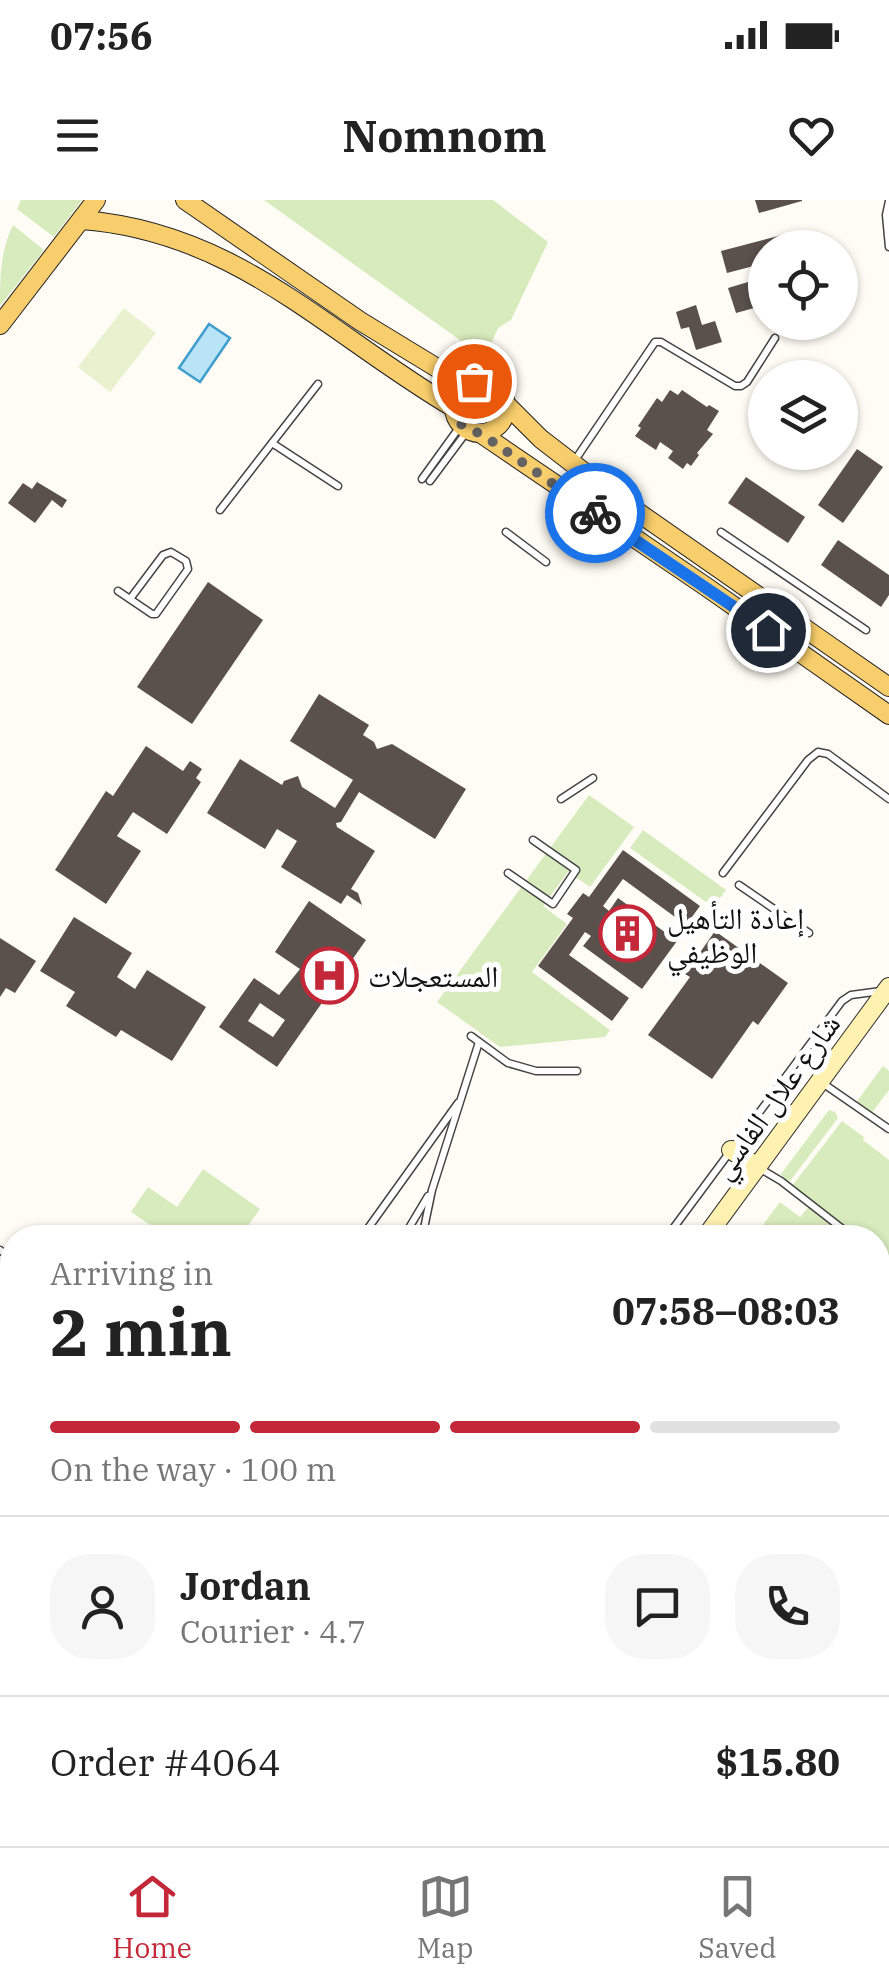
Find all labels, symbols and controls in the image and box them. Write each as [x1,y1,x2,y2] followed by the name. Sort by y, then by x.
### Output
[50,11,153,60] text: 07:56
[342,106,547,164] text: Nomnom
[50,108,105,163] icon: menu
[784,108,839,163] icon: heart
[748,230,858,470] map controls
[748,230,858,340] button: locate
[432,339,517,424] pin
[447,354,502,409] icon: bag
[748,360,858,470] button: layers
[545,463,645,563] courier
[568,486,623,541] icon: bike
[726,588,811,673] pin
[741,603,796,658] icon: home
[667,898,804,976] place label: إعادة التأهيل الوظيفي
[598,904,658,964] building icon: إعادة التأهيل الوظيفي
[299,945,359,1005] hospital icon: المستعجلات
[368,956,498,995] place label: المستعجلات
[702,1006,853,1190] street label: شارع علال الفاسي
[50,1252,213,1294] text: Arriving in
[612,1286,840,1335] text: 07:58–08:03
[50,1289,232,1374] text: 2 min
[50,1448,336,1490] text: On the way · 100 m
[50,1554,155,1659] button: person
[605,1554,710,1659] button: chat
[735,1554,840,1659] button: phone
[180,1561,311,1610] text: Jordan
[180,1610,366,1652] text: Courier · 4.7
[50,1737,281,1786] text: Order #4064
[715,1737,840,1786] text: $15.80
[112,1869,192,1966] tab: Home
[417,1869,474,1966] tab: Map
[698,1869,777,1966] tab: Saved

